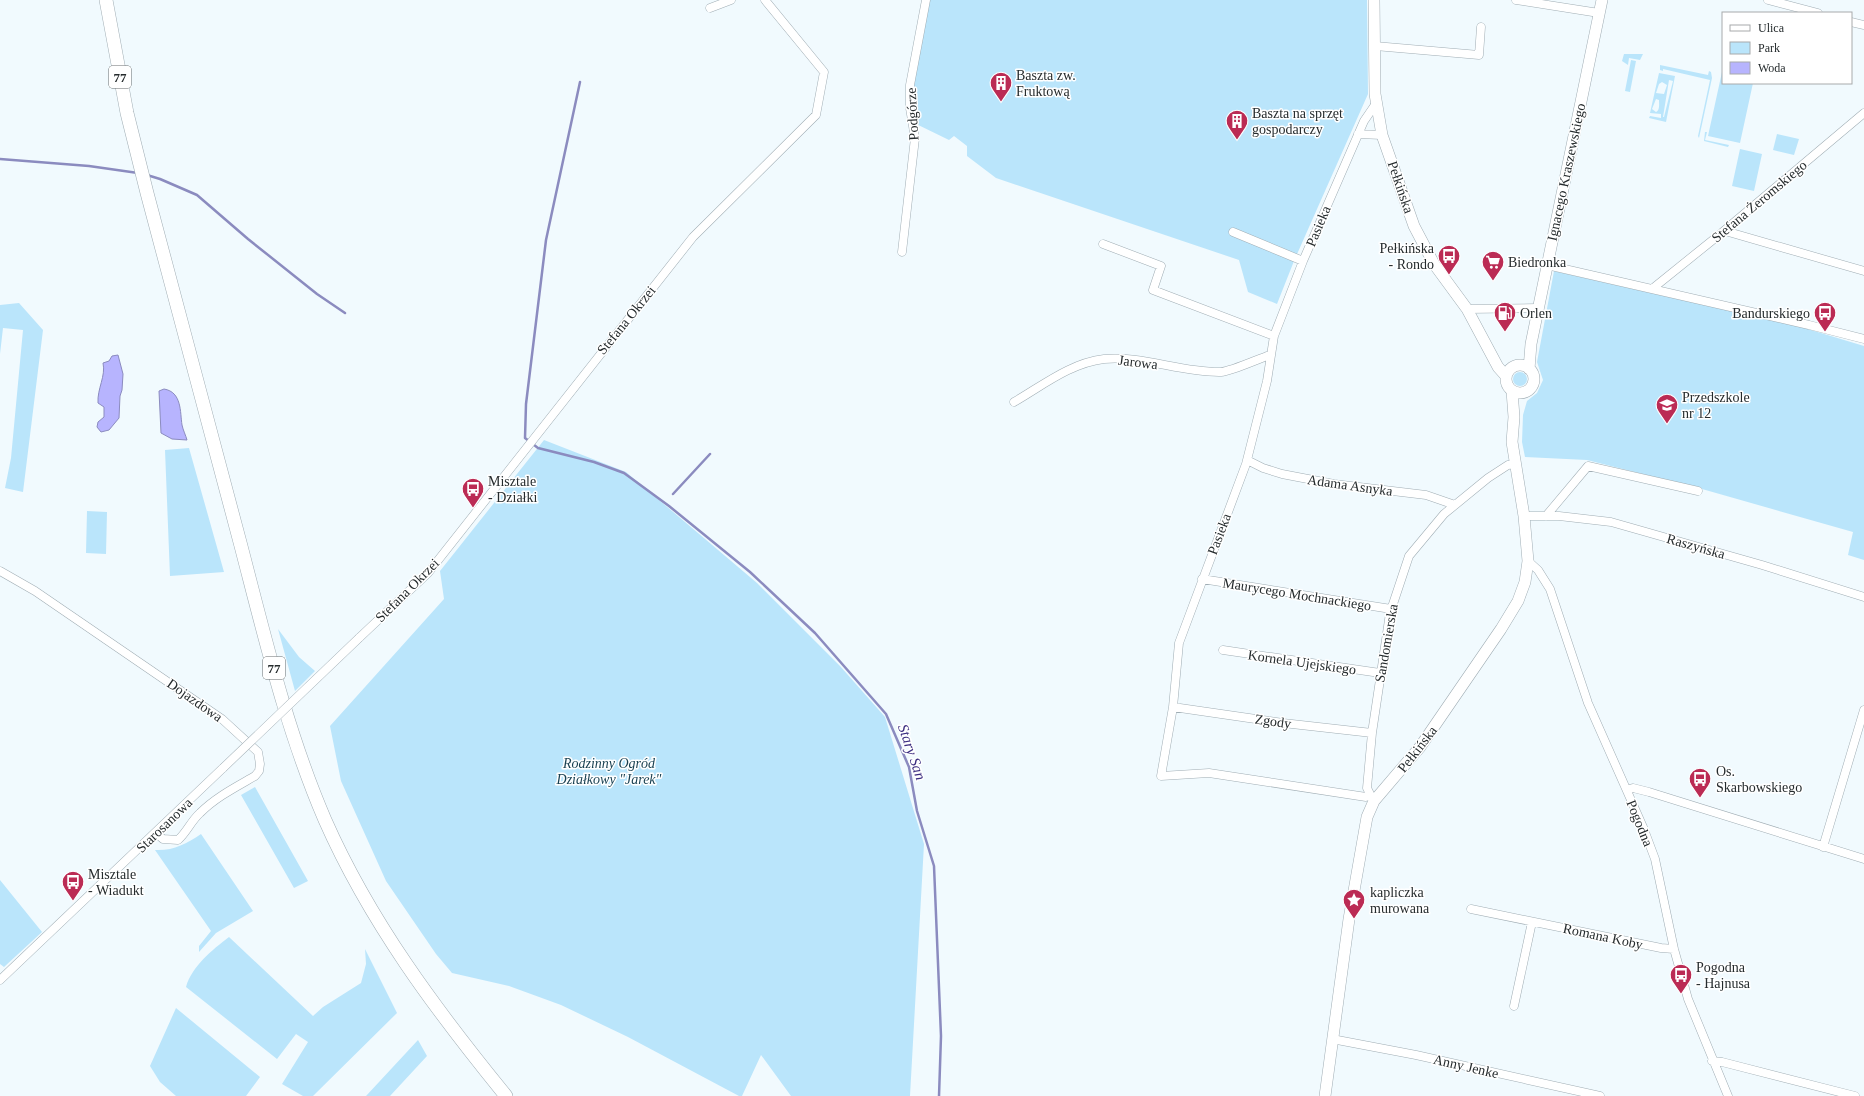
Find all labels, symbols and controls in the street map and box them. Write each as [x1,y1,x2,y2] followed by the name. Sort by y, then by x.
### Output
[1722,12,1852,84] legend
[1758,21,1785,35] text: Ulica
[1758,41,1780,55] text: Park
[1758,61,1786,75] text: Woda
[109,66,131,88] road number: 77
[1016,68,1076,99] place label: Baszta zw. Fruktową
[988,70,1014,103] building icon: Baszta zw. Fruktową
[904,87,921,141] street label: Podgórze
[1545,102,1588,242] street label: Ignacego Kraszewskiego
[1252,106,1343,137] place label: Baszta na sprzęt gospodarczy
[1224,108,1250,141] building icon: Baszta na sprzęt gospodarczy
[1709,157,1810,245] street label: Stefana Żeromskiego
[1385,159,1417,216] street label: Pełkińska
[1303,203,1334,249] street label: Pasieka
[1380,241,1435,272] place label: Pełkińska - Rondo
[1436,243,1462,276] bus stop icon: Pełkińska - Rondo
[1480,249,1506,282] supermarket icon: Biedronka
[1508,255,1567,270] place label: Biedronka
[594,283,659,358] street label: Stefana Okrzei
[1492,300,1518,333] fuel station icon: Orlen
[1812,300,1838,333] bus stop icon: Bandurskiego
[1520,306,1552,321] place label: Orlen
[1732,306,1810,321] place label: Bandurskiego
[1117,353,1159,372] street label: Jarowa
[1682,390,1750,421] place label: Przedszkole nr 12
[1654,392,1680,425] school or university icon: Przedszkole nr 12
[1306,472,1394,499] street label: Adama Asnyka
[488,474,537,505] place label: Misztale - Działki
[460,476,486,509] bus stop icon: Misztale - Działki
[1205,511,1234,557] street label: Pasieka
[1665,531,1727,562] street label: Raszyńska
[373,555,442,625] street label: Stefana Okrzei
[1221,575,1372,614] street label: Maurycego Mochnackiego
[1372,602,1401,683] street label: Sandomierska
[1247,647,1357,678] street label: Kornela Ujejskiego
[263,657,285,679] road number: 77
[164,676,226,725] street label: Dojazdowa
[1254,712,1292,731] street label: Zgody
[895,722,929,782] water label: Stary San
[1395,723,1441,775] street label: Pełkińska
[556,756,662,787] park label: Rodzinny Ogród Działkowy "Jarek"
[1716,764,1802,795] place label: Os. Skarbowskiego
[1687,766,1713,799] bus stop icon: Os. Skarbowskiego
[133,795,196,856] street label: Starosanowa
[1623,798,1656,849] street label: Pogodna
[88,867,144,898] place label: Misztale - Wiadukt
[60,869,86,902] bus stop icon: Misztale - Wiadukt
[1370,885,1430,916] place label: kapliczka murowana
[1341,887,1367,920] place icon: kapliczka murowana
[1562,921,1644,952] street label: Romana Koby
[1696,960,1751,991] place label: Pogodna - Hajnusa
[1668,962,1694,995] bus stop icon: Pogodna - Hajnusa
[1432,1052,1500,1081] street label: Anny Jenke

